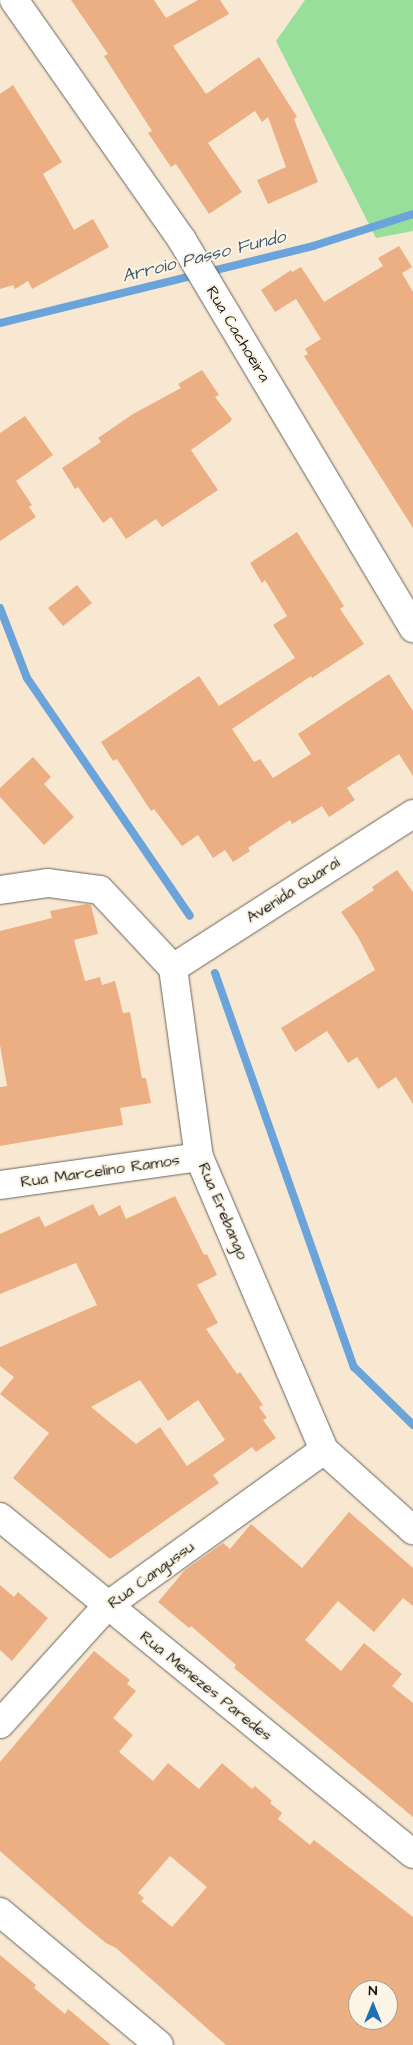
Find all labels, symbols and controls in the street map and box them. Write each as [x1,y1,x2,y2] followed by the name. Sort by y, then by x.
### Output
[120,226,288,288] water label: Arroio Passo Fundo
[202,282,274,386] street label: Rua Cachoeira
[243,853,343,927] street label: Avenida Quaraí
[19,1150,181,1192] street label: Rua Marcelino Ramos
[194,1160,252,1262] street label: Rua Erebango
[104,1537,198,1613] street label: Rua Cangussu
[136,1627,276,1745] street label: Rua Menezes Paredes
[348,1980,398,2030] north arrow
[369,1981,377,2001] text: N

